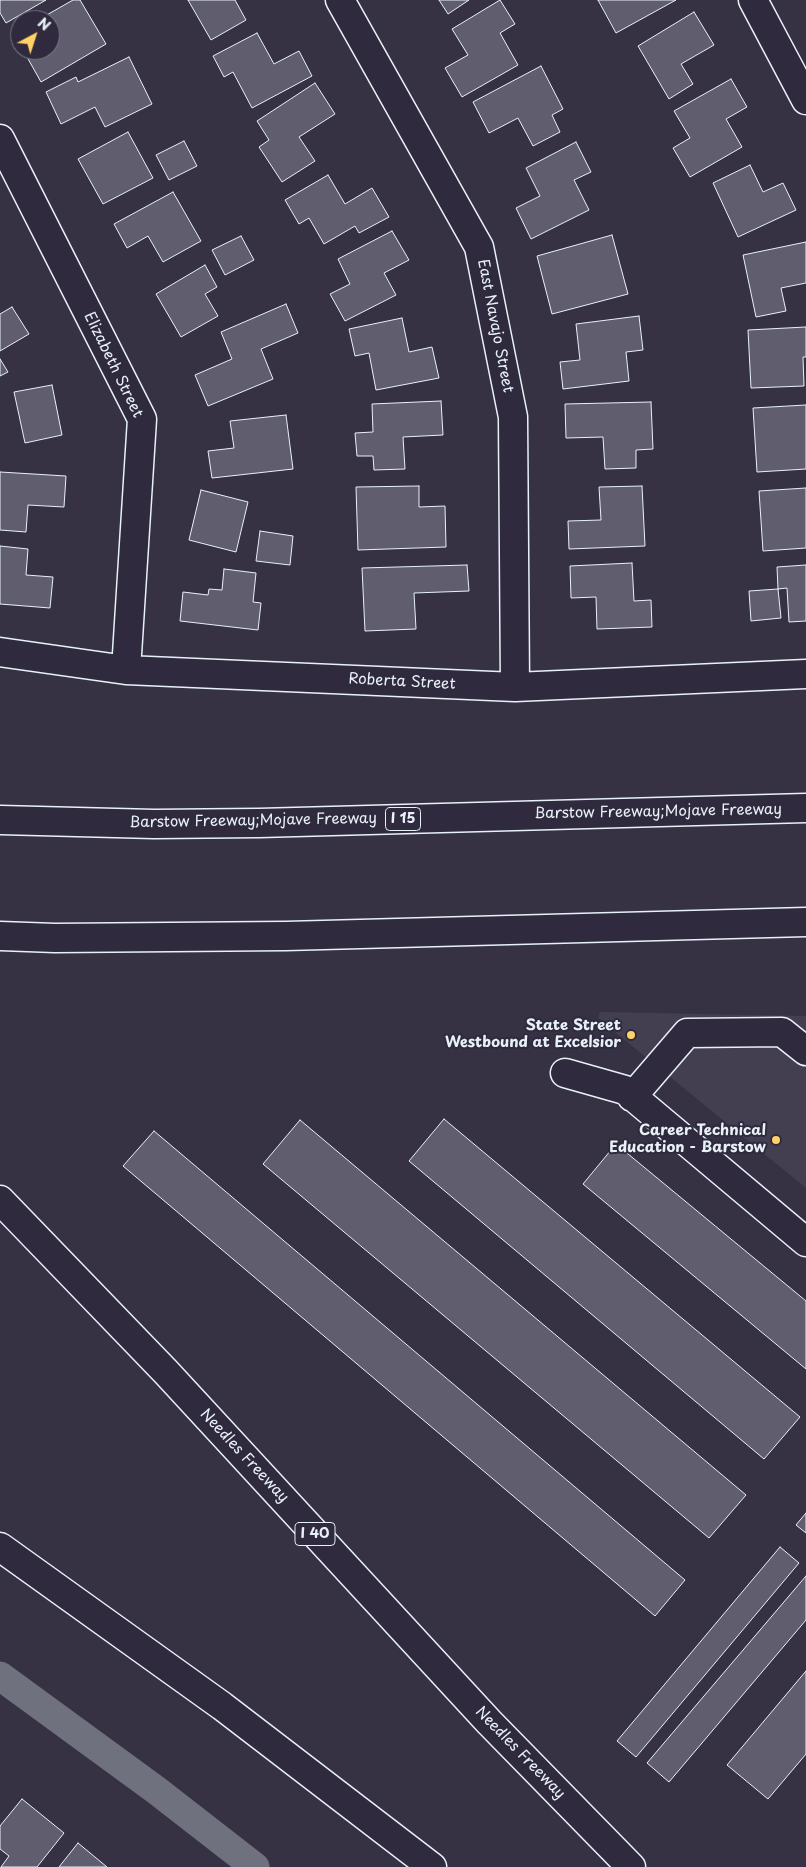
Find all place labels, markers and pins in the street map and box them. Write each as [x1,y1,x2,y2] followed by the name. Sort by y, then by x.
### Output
[445,1017,621,1052] place label: State Street Westbound at Excelsior
[625,1029,637,1041] marker: State Street Westbound at Excelsior
[609,1122,766,1157] place label: Career Technical Education - Barstow
[770,1134,782,1146] marker: Career Technical Education - Barstow

